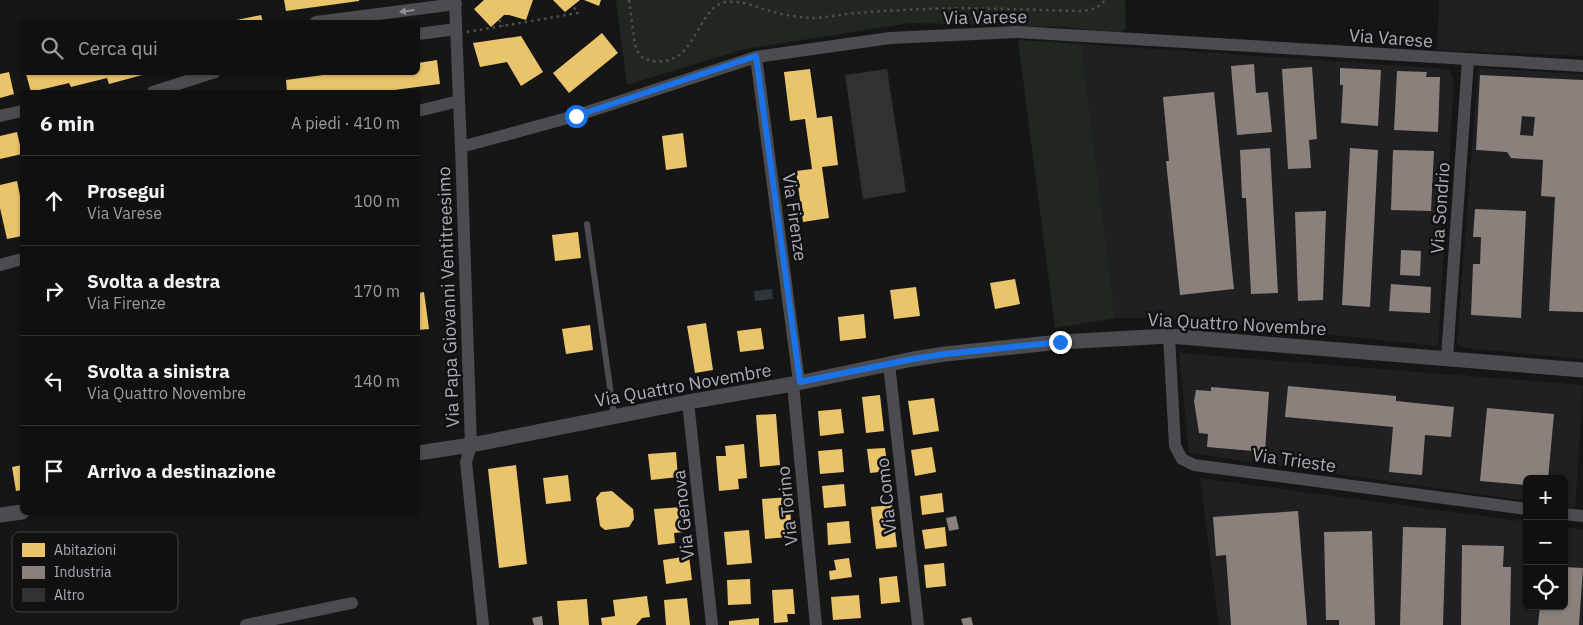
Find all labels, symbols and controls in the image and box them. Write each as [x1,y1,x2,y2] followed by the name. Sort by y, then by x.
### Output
[943,5,1028,29] street label: Via Varese
[399,7,415,15] one-way arrow
[20,20,420,75] search box
[1348,24,1434,52] street label: Via Varese
[38,34,66,62] icon: search
[78,36,158,60] text: Cerca qui
[565,105,588,128] route start
[40,109,95,137] text: 6 min
[291,113,400,133] text: A piedi · 410 m
[1425,161,1455,255] street label: Via Sondrio
[432,166,464,428] street label: Via Papa Giovanni Ventitreesimo
[777,172,813,263] street label: Via Firenze
[87,179,165,203] text: Prosegui
[40,187,68,215] icon: ahead
[353,191,400,211] text: 100 m
[87,203,162,223] text: Via Varese
[87,269,220,293] text: Svolta a destra
[40,277,68,305] icon: right
[353,281,400,301] text: 170 m
[87,293,166,313] text: Via Firenze
[1147,308,1327,340] street label: Via Quattro Novembre
[1049,331,1072,354] route end
[593,358,773,412] street label: Via Quattro Novembre
[87,359,230,383] text: Svolta a sinistra
[40,367,68,395] icon: left
[353,371,400,391] text: 140 m
[87,383,246,403] text: Via Quattro Novembre
[1251,443,1338,477] street label: Via Trieste
[40,457,68,485] icon: arrive
[871,457,901,535] street label: Via Como
[87,459,276,483] text: Arrivo a destinazione
[771,465,803,547] street label: Via Torino
[667,469,699,561] street label: Via Genova
[1523,475,1568,610] map controls
[1523,475,1568,520] button: +
[1523,520,1568,565] button: −
[12,532,178,612] legend
[54,541,116,559] text: Abitazioni
[54,563,112,581] text: Industria
[1523,565,1568,610] button: locate
[54,586,85,604] text: Altro

